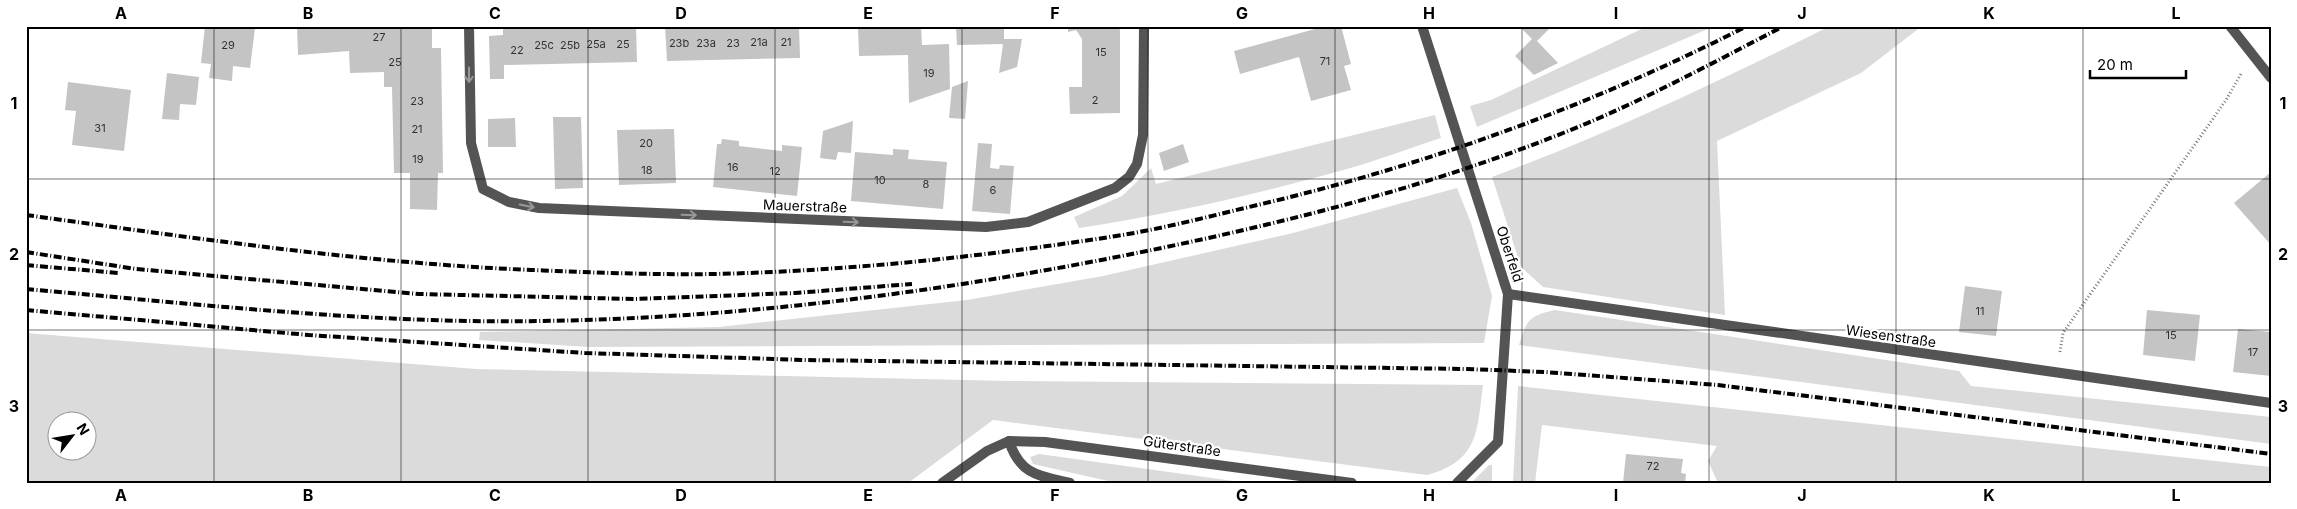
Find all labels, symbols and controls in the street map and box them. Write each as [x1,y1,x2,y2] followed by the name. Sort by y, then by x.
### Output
[115,3,127,23] text: A
[303,3,313,23] text: B
[489,3,501,23] text: C
[675,3,687,23] text: D
[863,3,873,23] text: E
[1050,3,1060,23] text: F
[1236,3,1248,23] text: G
[1423,3,1435,23] text: H
[1614,3,1618,23] text: I
[1797,3,1807,23] text: J
[1983,3,1995,23] text: K
[2171,3,2181,23] text: L
[373,30,385,44] house number: 27
[750,35,768,49] house number: 21a
[780,35,792,49] house number: 21
[669,36,689,50] house number: 23b
[696,36,716,50] house number: 23a
[726,36,740,50] house number: 23
[586,37,606,51] house number: 25a
[616,37,630,51] house number: 25
[221,38,235,52] house number: 29
[534,38,554,52] house number: 25c
[560,38,580,52] house number: 25b
[510,43,524,57] house number: 22
[1095,45,1107,59] house number: 15
[2090,48,2186,80] scale bar
[1320,54,1330,68] house number: 71
[388,55,402,69] house number: 25
[2097,55,2133,74] text: 20 m
[464,66,474,83] one-way arrow
[923,66,935,80] house number: 19
[11,93,17,113] text: 1
[1092,93,1098,107] house number: 2
[2280,93,2286,113] text: 1
[410,94,424,108] house number: 23
[94,121,106,135] house number: 31
[411,122,423,136] house number: 21
[639,136,653,150] house number: 20
[412,152,424,166] house number: 19
[727,160,739,174] house number: 16
[641,163,653,177] house number: 18
[769,164,781,178] house number: 12
[874,173,886,187] house number: 10
[923,177,930,191] house number: 8
[990,183,997,197] house number: 6
[763,196,847,215] street label: Mauerstraße
[518,201,534,211] one-way arrow
[681,210,697,219] one-way arrow
[843,217,859,226] one-way arrow
[1493,224,1527,284] street label: Oberfeld
[9,244,19,264] text: 2
[2278,244,2288,264] text: 2
[1976,304,1984,318] house number: 11
[1845,321,1937,350] street label: Wiesenstraße
[2165,328,2177,342] house number: 15
[2248,345,2258,359] house number: 17
[9,396,19,416] text: 3
[2278,396,2288,416] text: 3
[48,412,98,462] north arrow
[74,420,94,438] text: N
[1142,432,1222,459] street label: Güterstraße
[1647,459,1659,473] house number: 72
[115,485,127,505] text: A
[303,485,313,505] text: B
[489,485,501,505] text: C
[675,485,687,505] text: D
[863,485,873,505] text: E
[1050,485,1060,505] text: F
[1236,485,1248,505] text: G
[1423,485,1435,505] text: H
[1614,485,1618,505] text: I
[1797,485,1807,505] text: J
[1983,485,1995,505] text: K
[2171,485,2181,505] text: L

